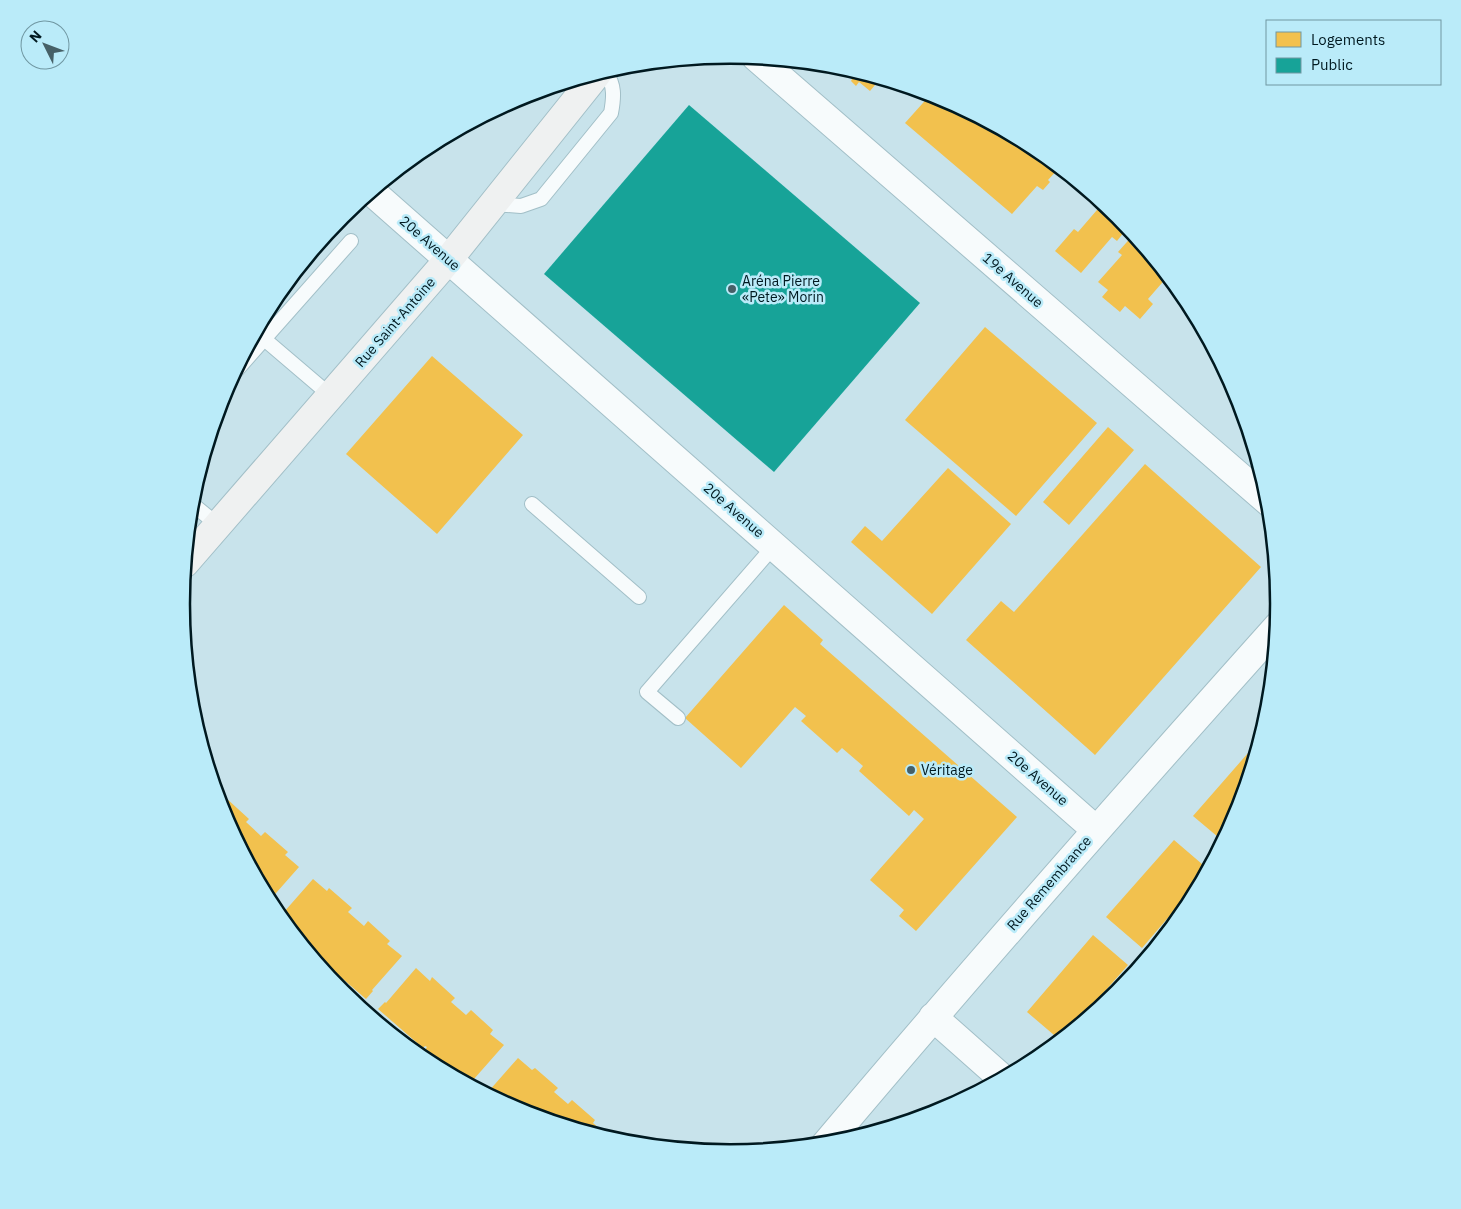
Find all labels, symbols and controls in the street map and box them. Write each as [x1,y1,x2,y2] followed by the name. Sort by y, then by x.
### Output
[20,20,70,70] north arrow
[1266,20,1441,85] legend
[25,27,45,46] text: N
[1311,30,1385,49] text: Logements
[1311,55,1353,74] text: Public
[396,212,464,274] street label: 20e Avenue
[979,249,1047,311] street label: 19e Avenue
[742,272,824,306] place label: Aréna Pierre «Pete» Morin
[351,273,439,371] street label: Rue Saint-Antoine
[726,283,738,295] marker: Aréna Pierre «Pete» Morin
[700,479,768,541] street label: 20e Avenue
[1004,747,1072,809] street label: 20e Avenue
[921,761,973,779] place label: Véritage
[905,764,917,776] marker: Véritage
[1003,832,1095,934] street label: Rue Remembrance

